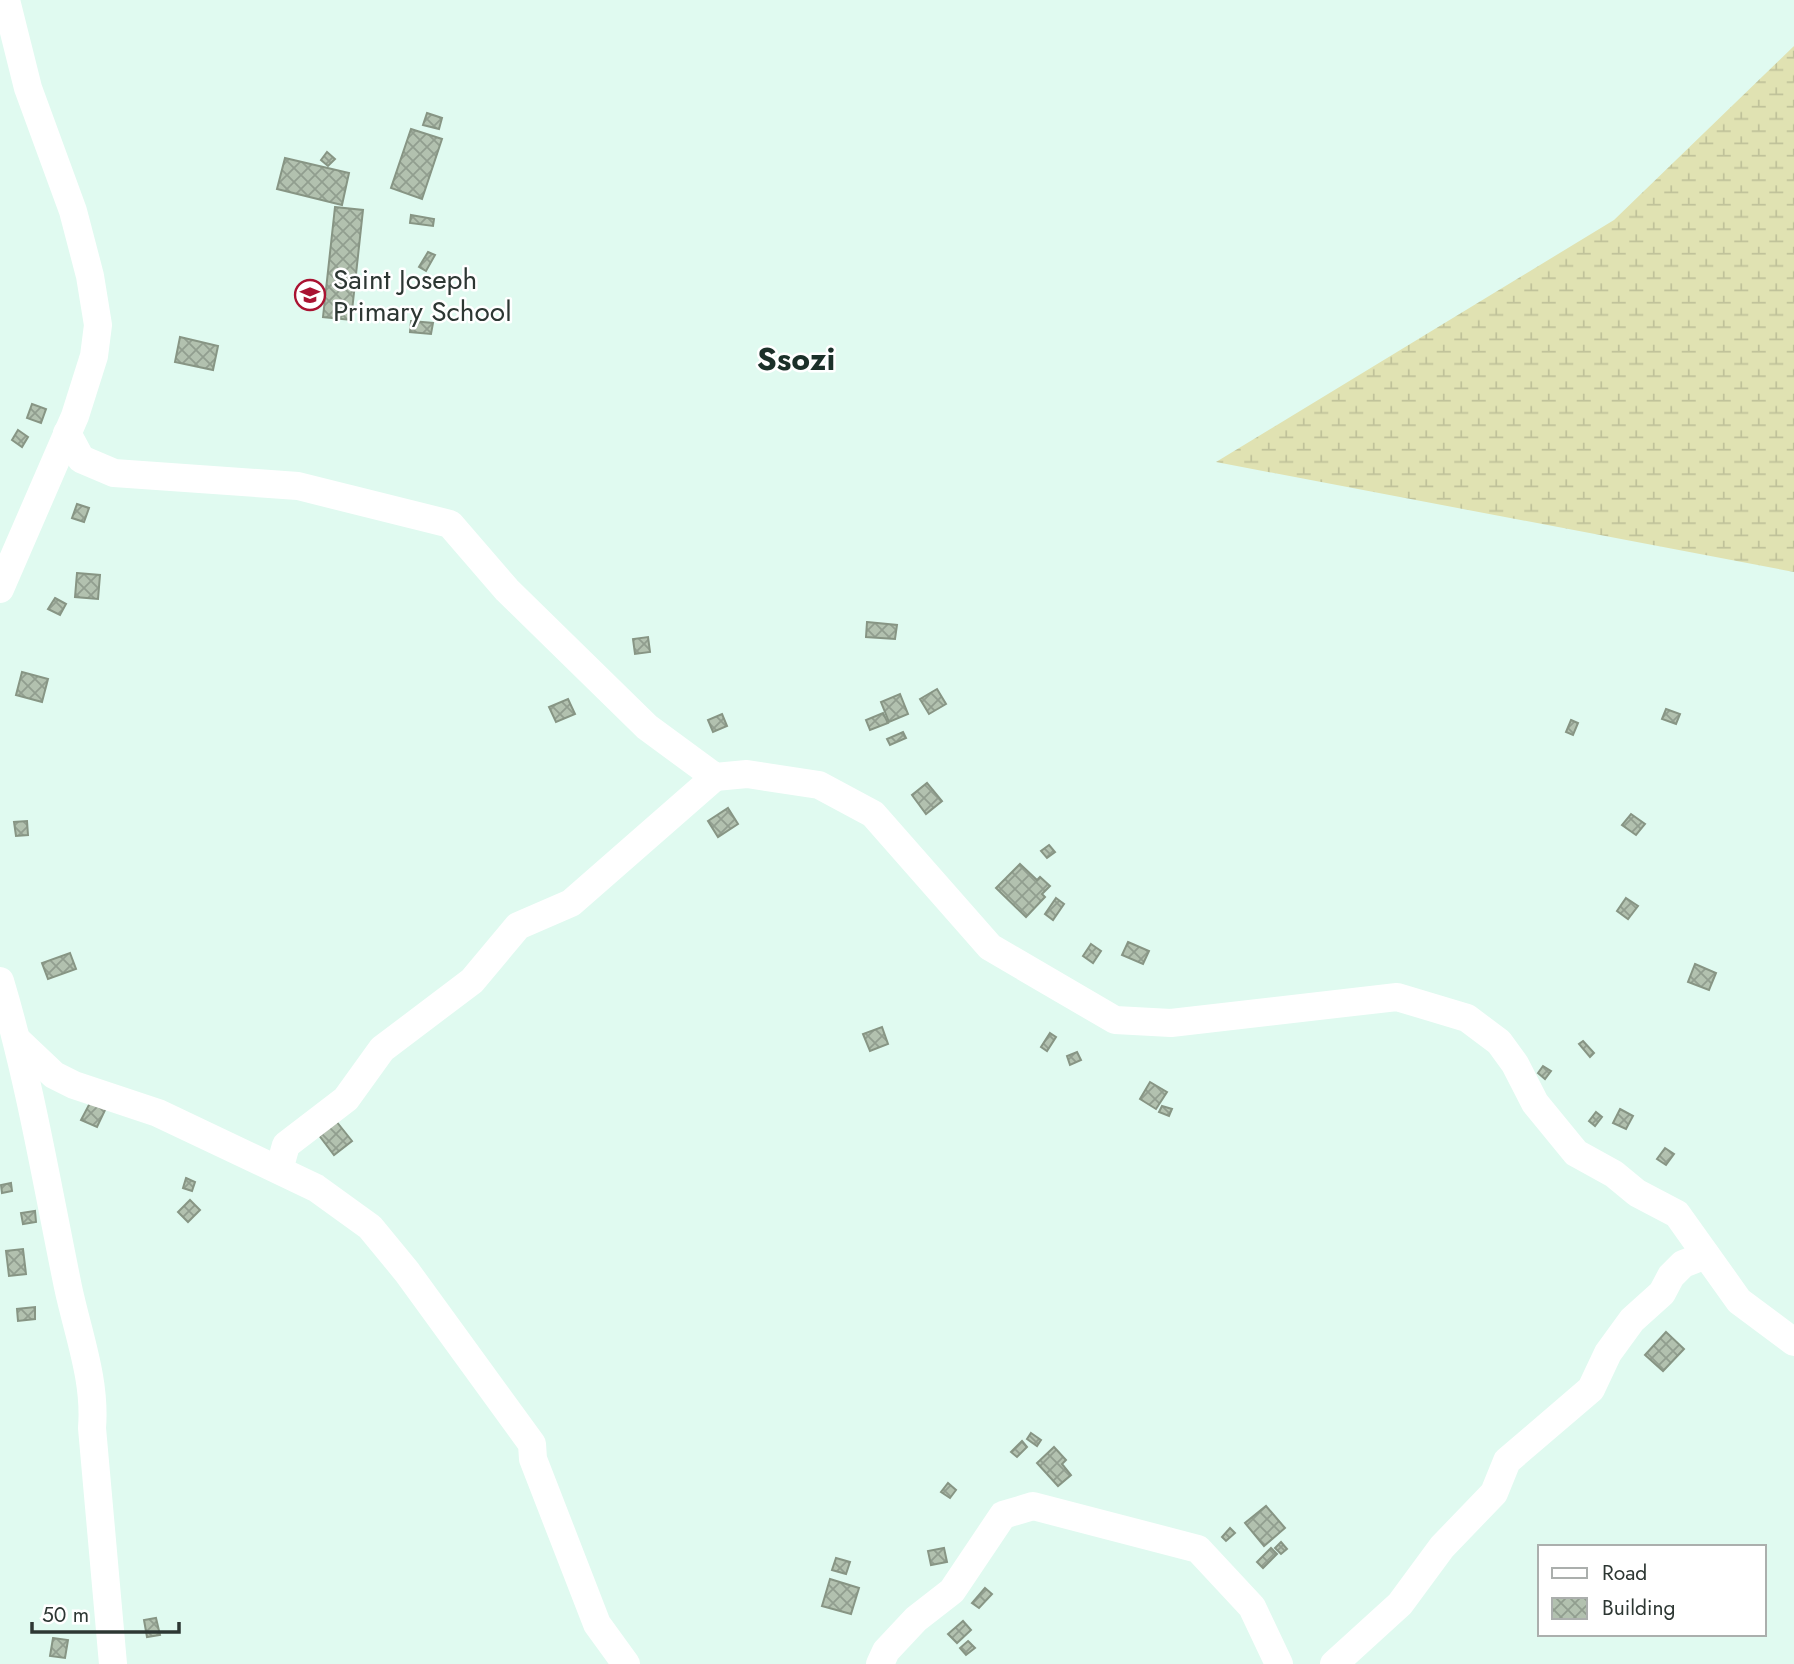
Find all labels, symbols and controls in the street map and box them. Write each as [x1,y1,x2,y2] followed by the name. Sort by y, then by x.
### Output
[333,259,512,332] place label: Saint Joseph Primary School
[293,278,327,312] school or university icon: Saint Joseph Primary School
[757,336,835,382] district label: Ssozi
[1538,1545,1766,1636] legend
[1602,1558,1647,1588] text: Road
[32,1590,178,1634] scale bar
[1602,1593,1675,1623] text: Building
[42,1600,89,1630] text: 50 m

